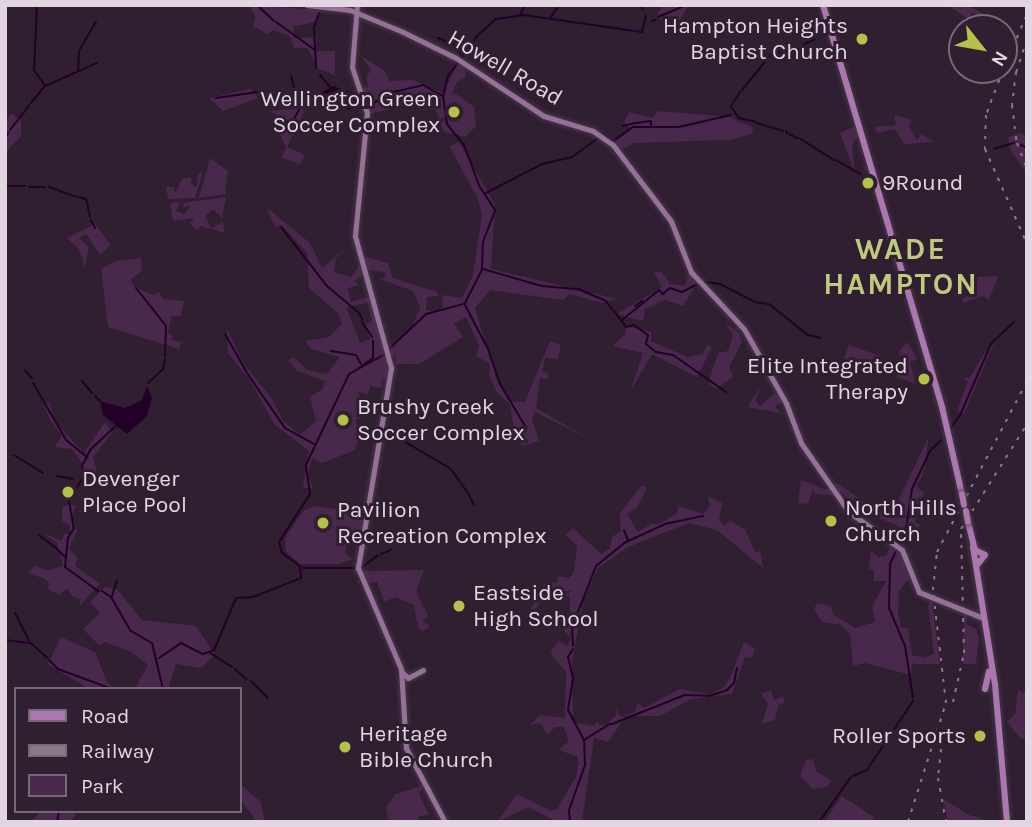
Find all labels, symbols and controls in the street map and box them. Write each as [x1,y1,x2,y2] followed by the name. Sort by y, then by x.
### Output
[663,12,848,66] place label: Hampton Heights Baptist Church
[948,14,1018,84] north arrow
[443,24,567,112] street label: Howell Road
[854,31,870,47] marker: Hampton Heights Baptist Church
[986,47,1012,70] text: N
[261,85,440,139] place label: Wellington Green Soccer Complex
[446,104,462,120] marker: Wellington Green Soccer Complex
[882,169,963,197] place label: 9Round
[860,175,876,191] marker: 9Round
[824,231,978,302] district label: WADE HAMPTON
[747,352,908,406] place label: Elite Integrated Therapy
[914,369,934,389] marker: Elite Integrated Therapy
[357,393,524,447] place label: Brushy Creek Soccer Complex
[335,412,351,428] marker: Brushy Creek Soccer Complex
[82,465,187,519] place label: Devenger Place Pool
[60,484,76,500] marker: Devenger Place Pool
[845,494,957,548] place label: North Hills Church
[337,496,547,550] place label: Pavilion Recreation Complex
[823,513,839,529] marker: North Hills Church
[315,515,331,531] marker: Pavilion Recreation Complex
[473,579,599,633] place label: Eastside High School
[451,598,467,614] marker: Eastside High School
[14,687,242,813] legend
[81,704,129,728] text: Road
[359,720,493,774] place label: Heritage Bible Church
[832,722,966,750] place label: Roller Sports
[972,728,988,744] marker: Roller Sports
[81,739,154,763] text: Railway
[337,739,353,755] marker: Heritage Bible Church
[81,774,124,798] text: Park

